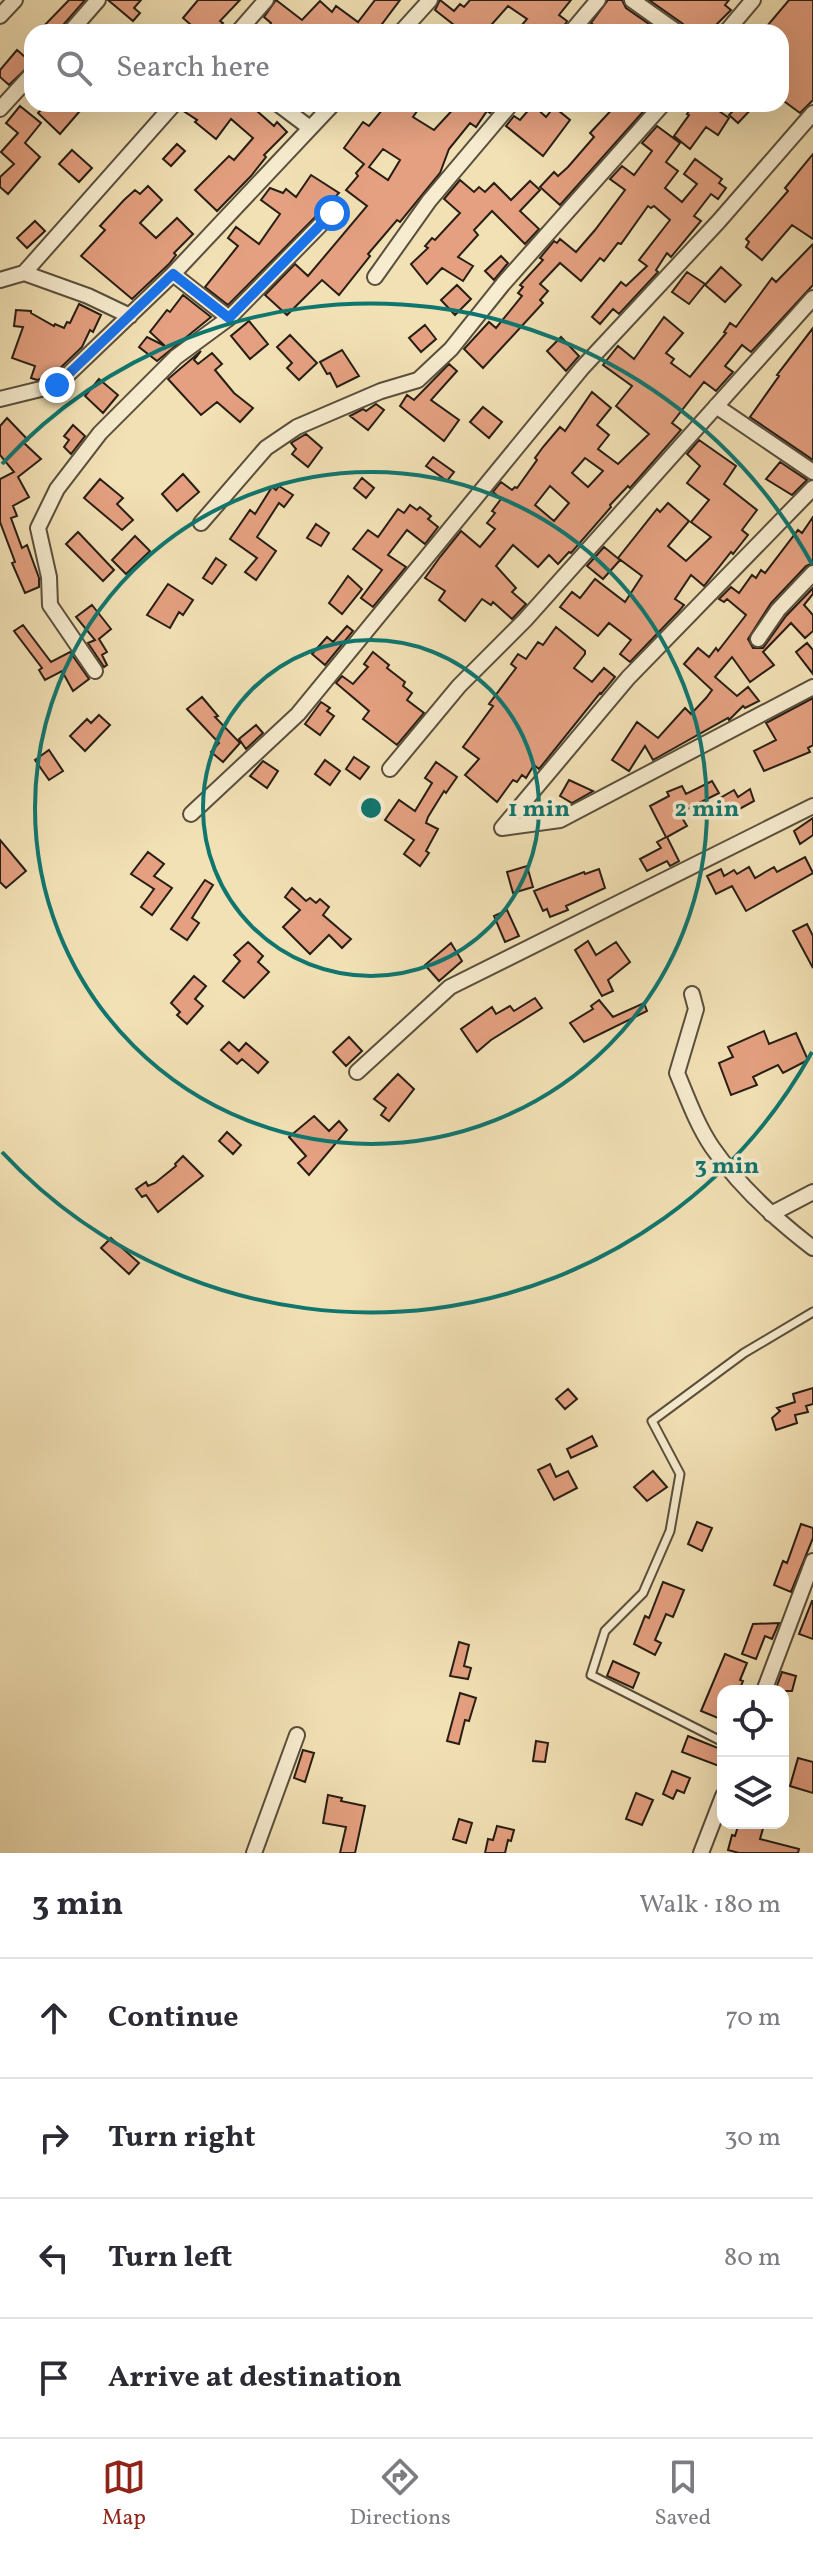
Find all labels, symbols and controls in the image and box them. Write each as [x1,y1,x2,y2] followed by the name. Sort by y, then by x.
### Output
[24,24,789,112] search box
[52,46,96,90] icon: search
[116,47,270,89] text: Search here
[314,195,350,231] route start
[39,367,75,403] route end
[508,793,570,827] text: 1 min
[675,793,740,827] text: 2 min
[357,794,385,822] centre of rings
[695,1150,759,1184] text: 3 min
[717,1685,789,1829] map controls
[717,1685,789,1757] button: locate
[717,1757,789,1829] button: layers
[32,1882,123,1929] text: 3 min
[639,1887,781,1923] text: Walk · 180 m
[32,1996,76,2040] icon: ahead
[108,1997,239,2039] text: Continue
[726,2000,781,2036] text: 70 m
[32,2116,76,2160] icon: right
[108,2117,256,2159] text: Turn right
[724,2120,781,2156] text: 30 m
[32,2236,76,2280] icon: left
[108,2237,232,2279] text: Turn left
[724,2240,781,2276] text: 80 m
[32,2356,76,2400] icon: arrive
[108,2357,402,2399] text: Arrive at destination
[102,2455,146,2534] tab: Map
[350,2455,451,2534] tab: Directions
[654,2455,711,2534] tab: Saved

